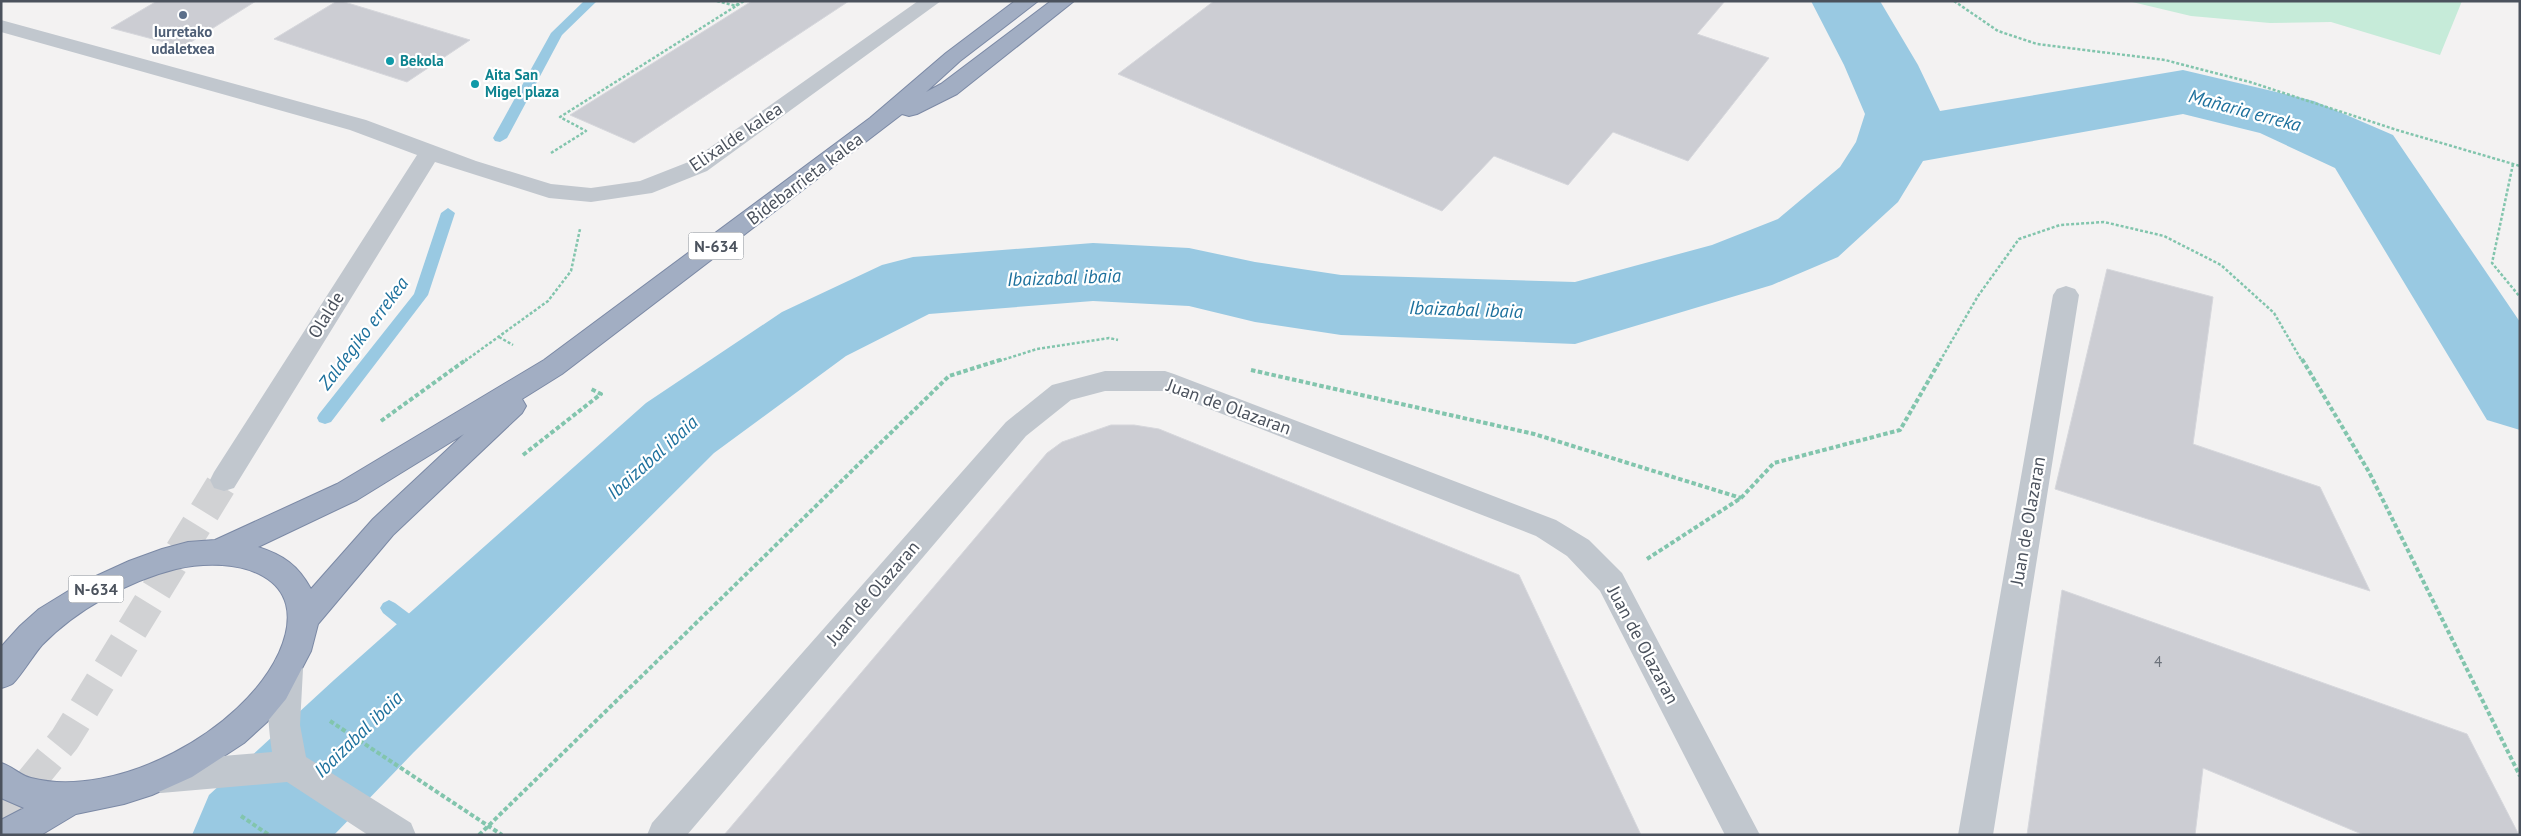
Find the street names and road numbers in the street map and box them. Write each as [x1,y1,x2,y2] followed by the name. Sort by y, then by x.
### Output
[685,97,787,176] street label: Elixalde kalea
[742,127,867,230] street label: Bidebarrieta kalea
[688,232,744,260] road number: N-634
[302,287,349,342] street label: Olalde
[1163,373,1294,440] street label: Juan de Olazaran
[2005,455,2050,588] street label: Juan de Olazaran
[820,536,924,650] street label: Juan de Olazaran
[68,576,124,602] road number: N-634
[1602,581,1684,708] street label: Juan de Olazaran

